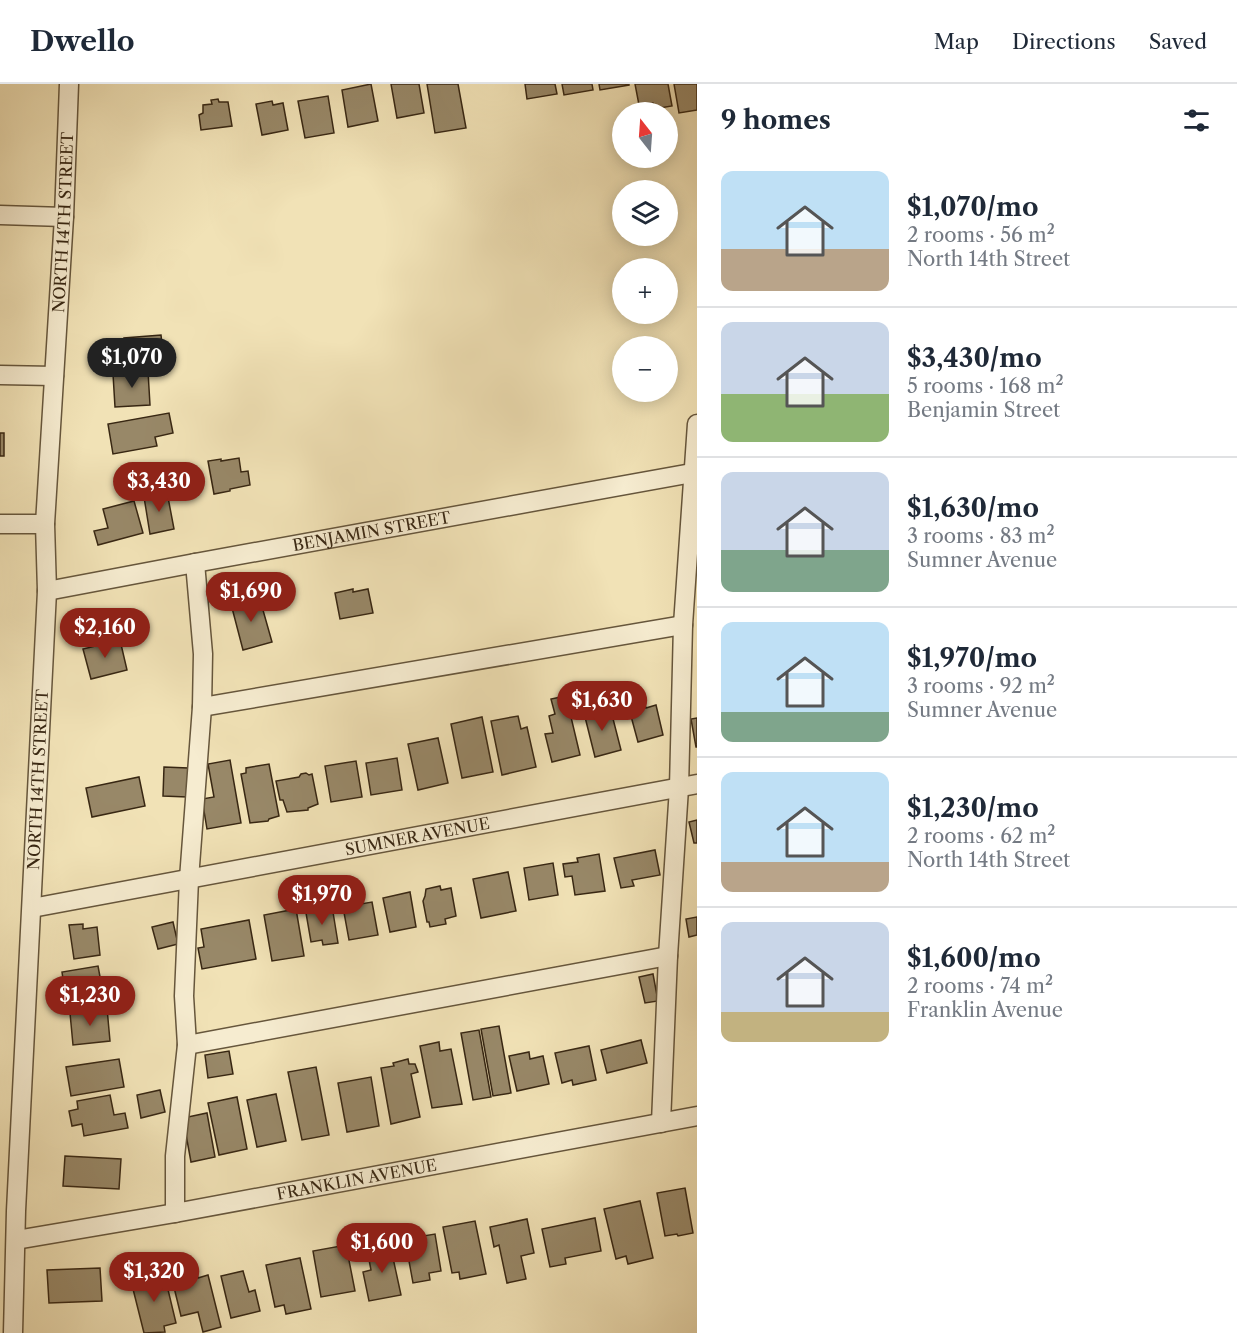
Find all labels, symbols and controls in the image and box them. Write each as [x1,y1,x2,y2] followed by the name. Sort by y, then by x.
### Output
[30,24,135,58] text: Dwello
[934,29,979,54] text: Map
[1012,29,1116,54] text: Directions
[1149,29,1207,54] text: Saved
[612,102,678,168] north arrow
[612,102,678,402] map controls
[721,104,831,136] text: 9 homes
[1180,104,1213,137] icon: filters
[48,132,77,313] street label: NORTH 14TH STREET
[612,180,678,246] button: layers
[907,191,1038,223] text: $1,070/mo
[769,195,841,267] icon: home
[907,223,1055,247] text: 2 rooms · 56 m²
[907,247,1070,271] text: North 14th Street
[612,258,678,324] button: +
[612,336,678,402] button: −
[83,338,181,389] pin: $1,070
[907,342,1042,374] text: $3,430/mo
[101,345,163,369] text: $1,070
[769,346,841,418] icon: home
[907,374,1064,398] text: 5 rooms · 168 m²
[907,398,1060,422] text: Benjamin Street
[110,462,208,513] pin: $3,430
[127,469,191,493] text: $3,430
[907,492,1039,524] text: $1,630/mo
[769,496,841,568] icon: home
[291,507,452,555] street label: BENJAMIN STREET
[907,524,1055,548] text: 3 rooms · 83 m²
[907,548,1057,572] text: Sumner Avenue
[202,572,300,623] pin: $1,690
[220,579,282,603] text: $1,690
[56,608,154,659] pin: $2,160
[74,615,136,639] text: $2,160
[907,642,1037,674] text: $1,970/mo
[769,646,841,718] icon: home
[907,674,1055,698] text: 3 rooms · 92 m²
[553,681,651,732] pin: $1,630
[571,688,633,712] text: $1,630
[23,689,52,870] street label: NORTH 14TH STREET
[907,698,1057,722] text: Sumner Avenue
[907,792,1039,824] text: $1,230/mo
[769,796,841,868] icon: home
[343,813,491,859] street label: SUMNER AVENUE
[907,824,1055,848] text: 2 rooms · 62 m²
[907,848,1070,872] text: North 14th Street
[273,875,371,926] pin: $1,970
[292,882,352,906] text: $1,970
[907,942,1041,974] text: $1,600/mo
[769,946,841,1018] icon: home
[907,974,1053,998] text: 2 rooms · 74 m²
[41,976,139,1027] pin: $1,230
[59,983,121,1007] text: $1,230
[907,998,1063,1022] text: Franklin Avenue
[275,1155,438,1204] street label: FRANKLIN AVENUE
[333,1223,431,1274] pin: $1,600
[350,1230,414,1254] text: $1,600
[105,1252,203,1303] pin: $1,320
[123,1259,185,1283] text: $1,320

